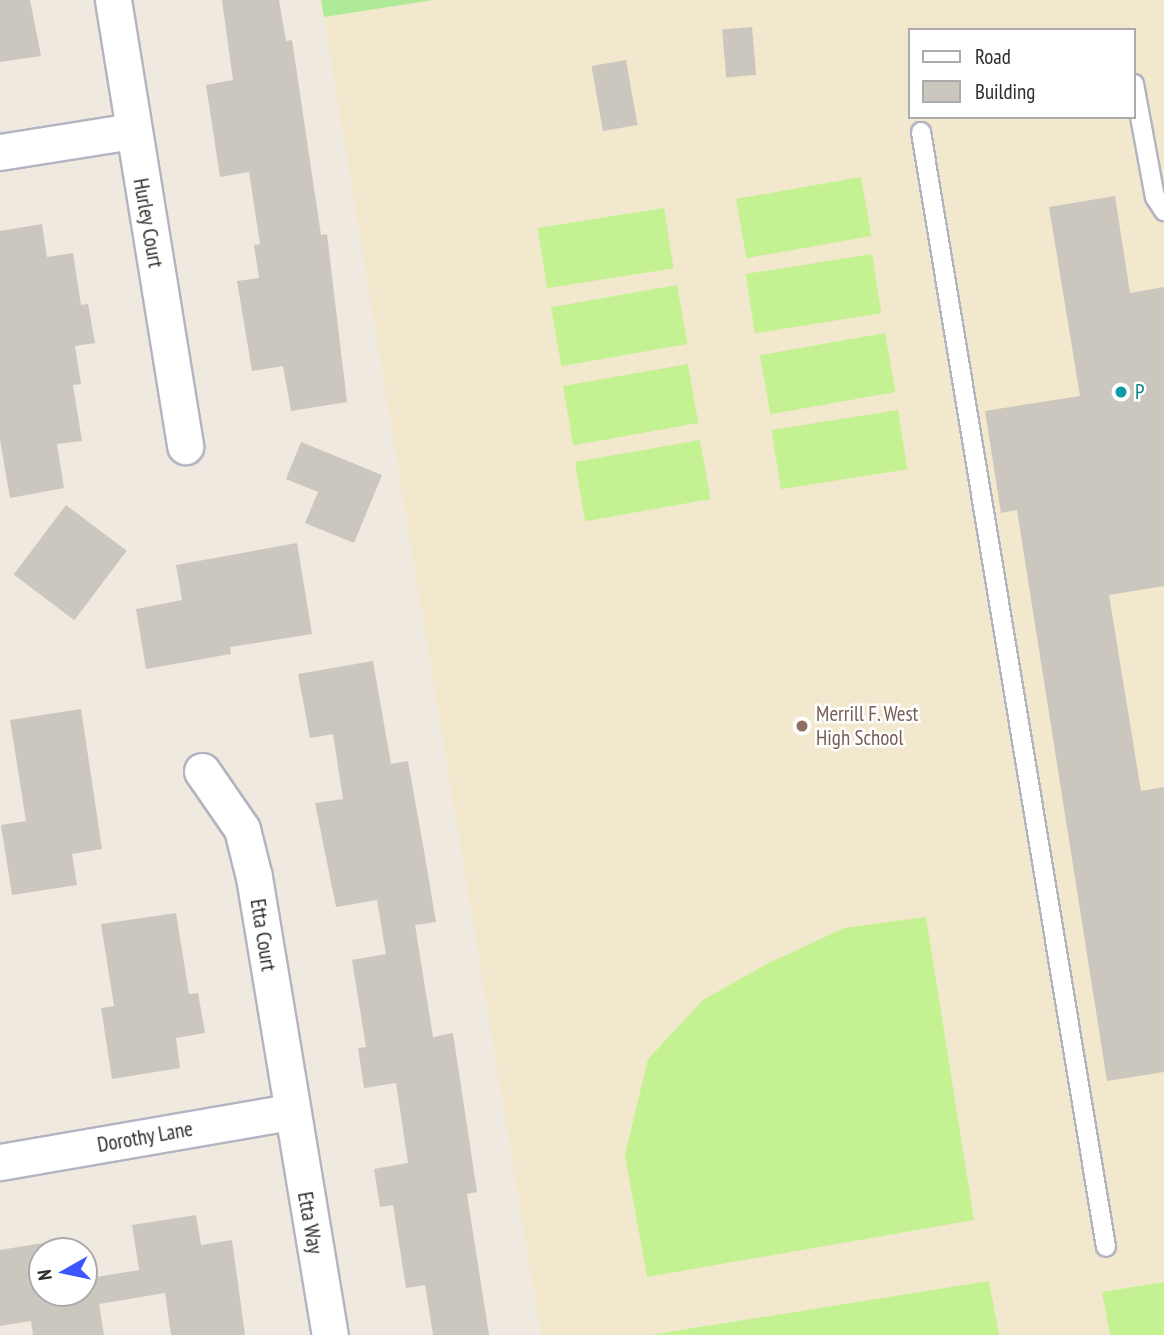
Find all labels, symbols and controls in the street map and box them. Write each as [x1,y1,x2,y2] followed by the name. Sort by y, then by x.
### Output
[908,28,1136,119] legend
[975,43,1011,70] text: Road
[975,78,1035,105] text: Building
[128,176,168,270] street label: Hurley Court
[1135,379,1144,405] place label: P
[1113,384,1129,400] marker: P
[816,701,920,751] place label: Merrill F. West High School
[794,718,810,734] marker: Merrill F. West High School
[245,897,281,973] street label: Etta Court
[95,1116,195,1158] street label: Dorothy Lane
[292,1190,328,1256] street label: Etta Way
[28,1237,98,1307] north arrow
[32,1268,57,1282] text: N

